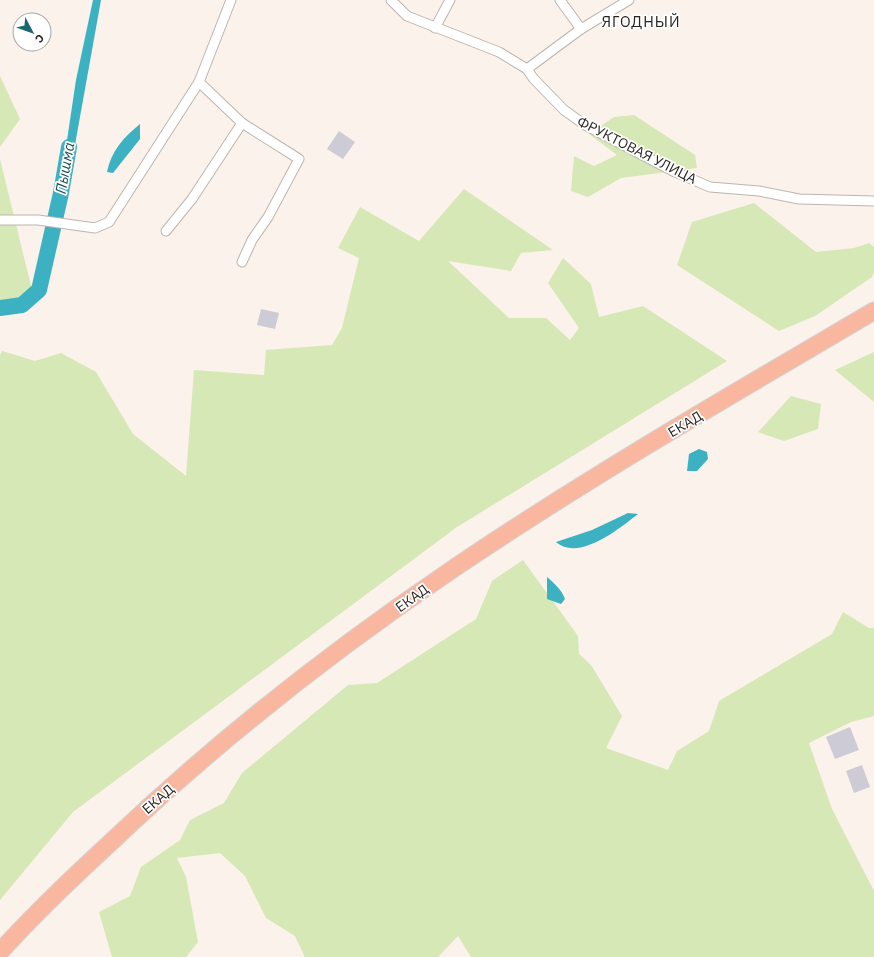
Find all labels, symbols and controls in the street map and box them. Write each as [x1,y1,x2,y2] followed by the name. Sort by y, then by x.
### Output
[12,12,52,52] north arrow
[601,12,681,31] district label: ЯГОДНЫЙ
[32,31,47,46] text: С
[574,112,700,188] street label: ФРУКТОВАЯ УЛИЦА
[51,140,78,195] water label: Пышма
[665,407,705,441] street label: ЕКАД
[392,580,432,616] street label: ЕКАД
[138,780,178,818] street label: ЕКАД

